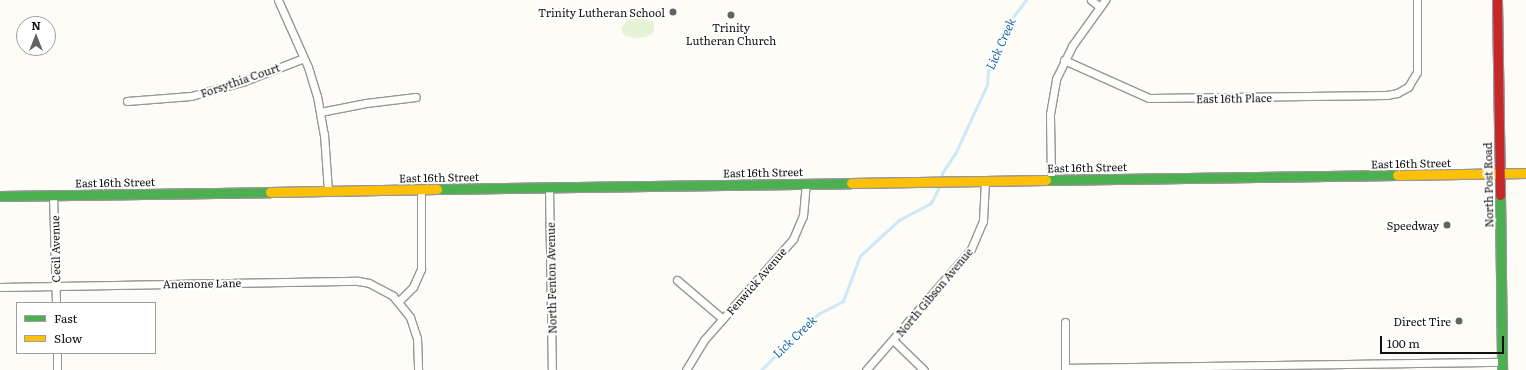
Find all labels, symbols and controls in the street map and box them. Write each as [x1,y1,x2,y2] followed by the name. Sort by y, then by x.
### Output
[538,5,665,19] place label: Trinity Lutheran School
[668,7,678,17] marker: Trinity Lutheran School
[726,10,736,20] marker: Trinity Lutheran Church
[16,16,56,56] north arrow
[983,16,1019,72] water label: Lick Creek
[31,17,41,33] text: N
[686,21,776,47] place label: Trinity Lutheran Church
[198,60,282,100] street label: Forsythia Court
[1196,91,1272,105] street label: East 16th Place
[1481,142,1495,228] street label: North Post Road
[1371,156,1451,170] street label: East 16th Street
[1047,160,1127,174] street label: East 16th Street
[723,165,803,179] street label: East 16th Street
[399,170,479,184] street label: East 16th Street
[75,175,155,189] street label: East 16th Street
[48,215,62,283] street label: Cecil Avenue
[1387,218,1439,232] place label: Speedway
[1442,220,1452,230] marker: Speedway
[543,222,559,334] street label: North Fenton Avenue
[723,245,789,317] street label: Fenwick Avenue
[893,245,975,339] street label: North Gibson Avenue
[163,276,241,290] street label: Anemone Lane
[16,302,156,354] legend
[54,309,77,327] text: Fast
[770,313,820,361] water label: Lick Creek
[1394,314,1451,328] place label: Direct Tire
[1454,316,1464,326] marker: Direct Tire
[1382,328,1506,354] scale bar
[54,329,82,347] text: Slow
[1387,334,1420,352] text: 100 m

